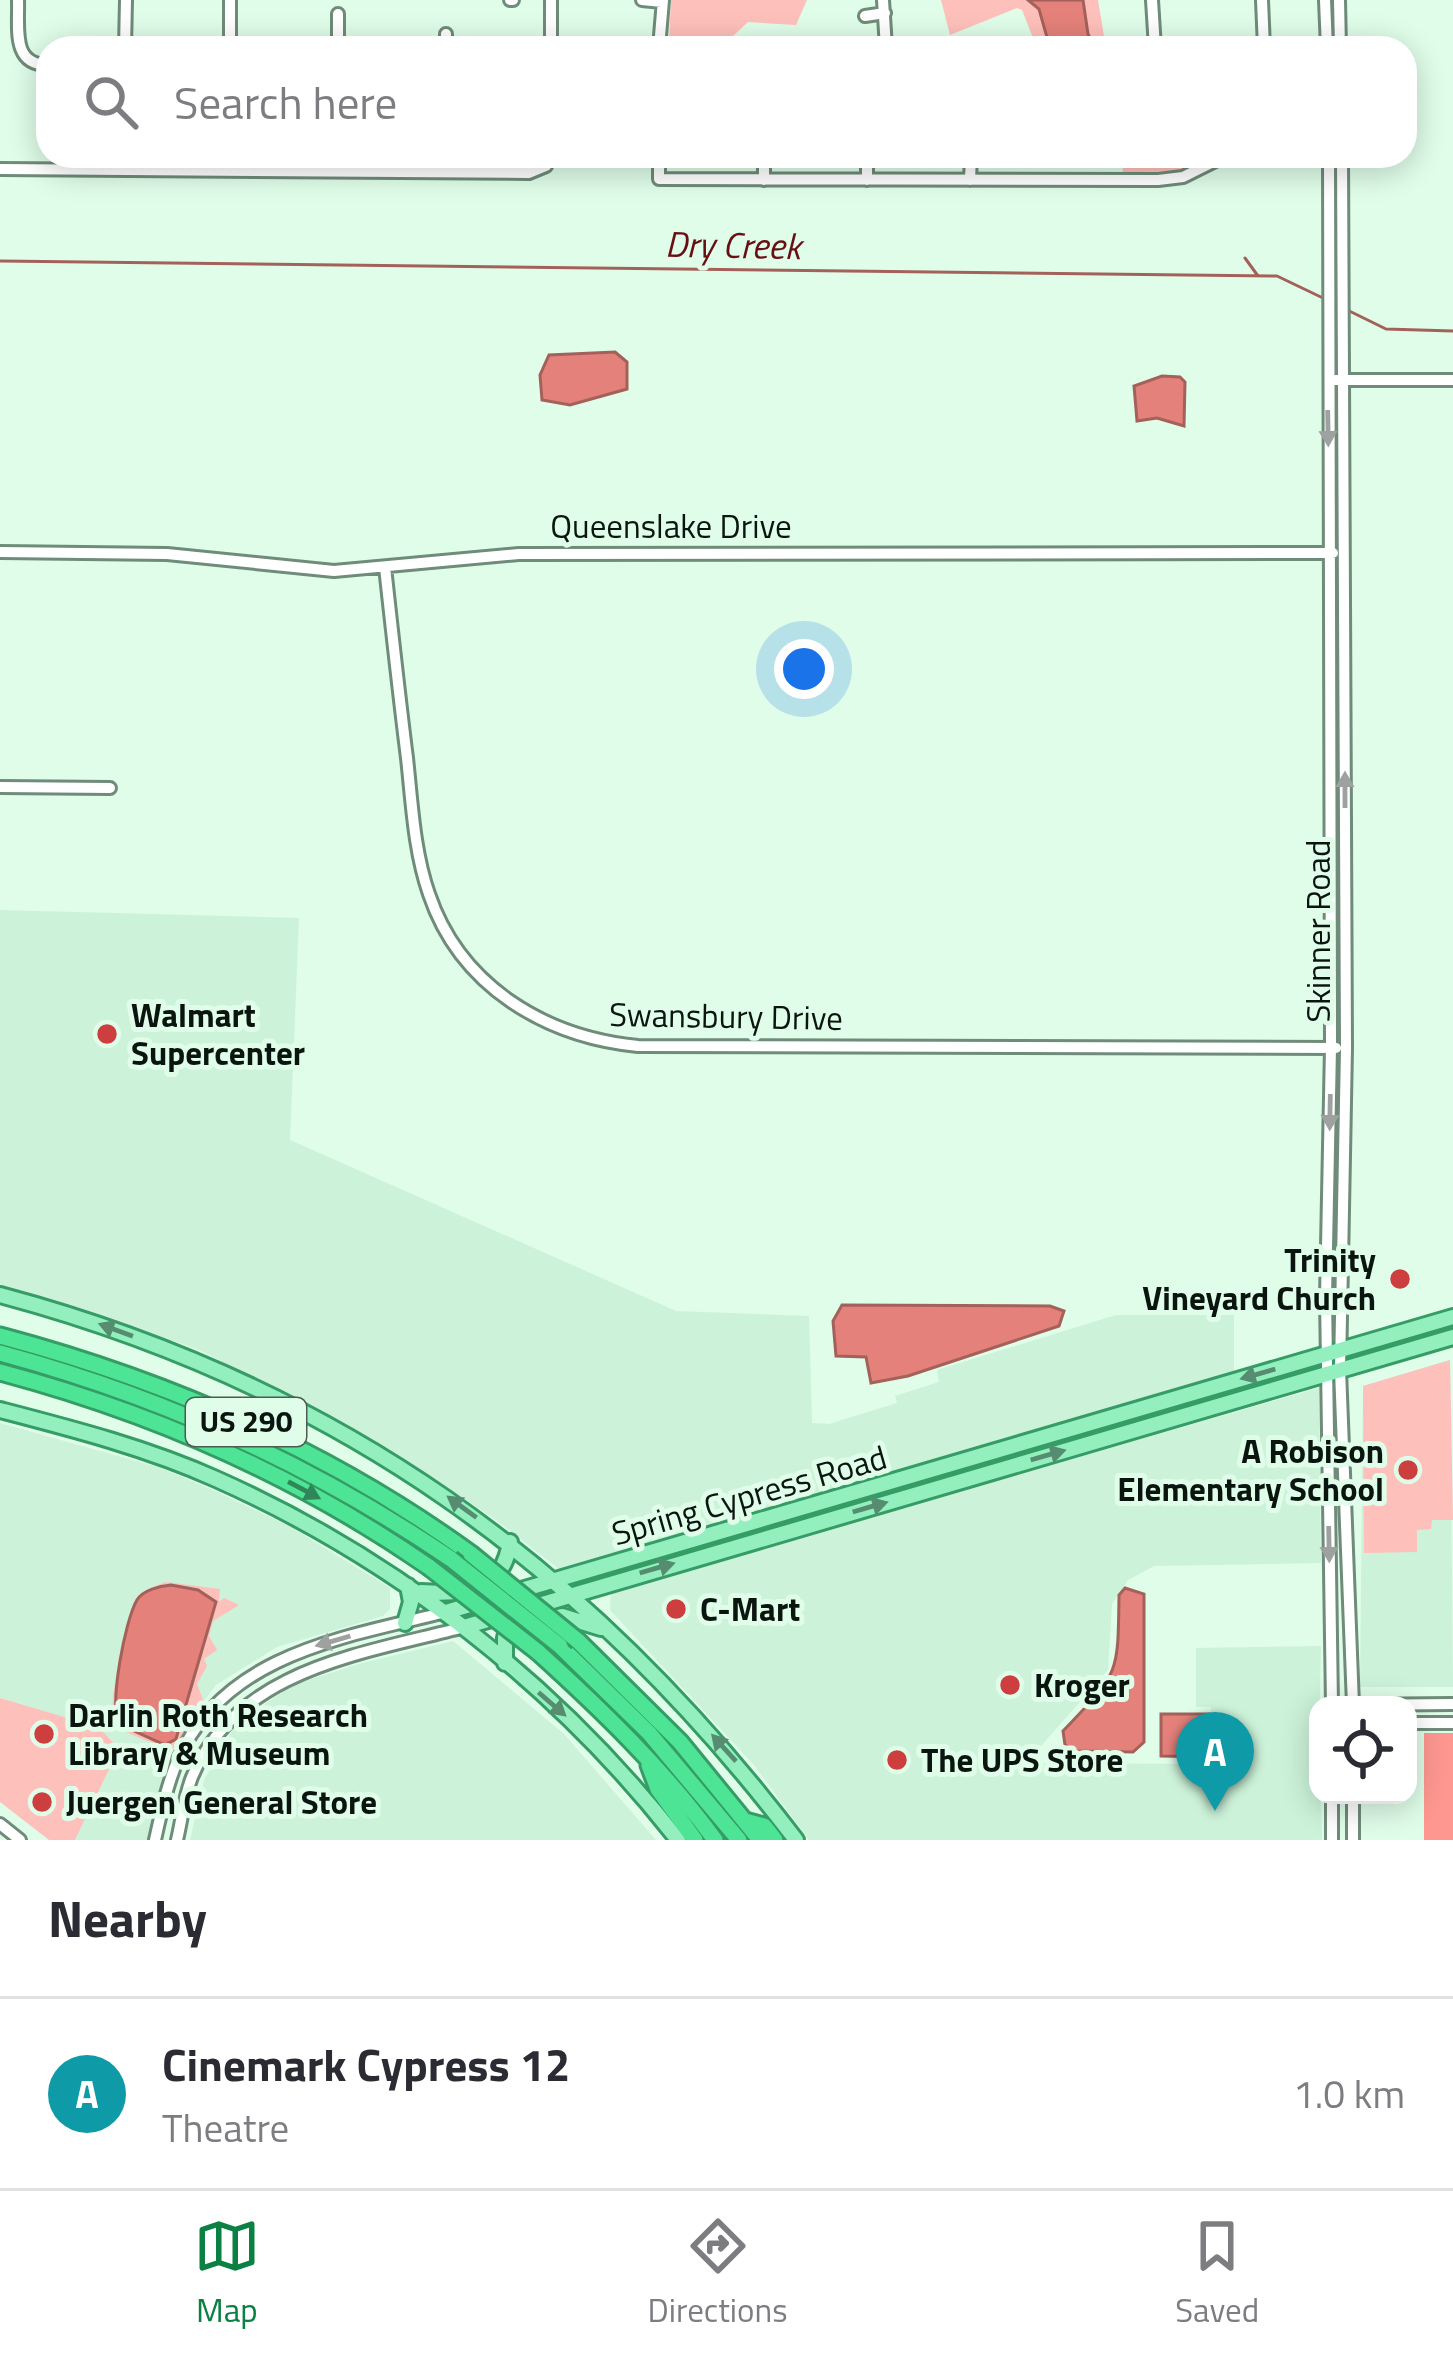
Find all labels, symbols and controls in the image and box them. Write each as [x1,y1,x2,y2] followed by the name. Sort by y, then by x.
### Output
[36,36,1417,168] search box
[174,68,397,136] text: Search here
[78,69,144,135] icon: search
[665,216,805,273] water label: Dry Creek
[1318,410,1338,448] one-way arrow
[550,501,792,551] street label: Queenslake Drive
[774,639,834,699] your location
[1335,770,1355,808] one-way arrow
[1293,839,1343,1023] street label: Skinner Road
[609,989,843,1043] street label: Swansbury Drive
[131,990,305,1078] place label: Walmart Supercenter
[94,1021,120,1047] marker: Walmart Supercenter
[1321,1094,1340,1132] one-way arrow
[1142,1235,1376,1323] place label: Trinity Vineyard Church
[1387,1266,1413,1292] marker: Trinity Vineyard Church
[98,1320,134,1338] one-way arrow
[1239,1366,1276,1384] one-way arrow
[186,1398,306,1446] road number: US 290
[1117,1426,1384,1514] place label: A Robison Elementary School
[606,1432,892,1558] street label: Spring Cypress Road
[1030,1445,1067,1463] one-way arrow
[1395,1457,1421,1483] marker: A Robison Elementary School
[287,1479,321,1500] one-way arrow
[446,1496,478,1519] one-way arrow
[852,1497,889,1515] one-way arrow
[1319,1526,1338,1564] one-way arrow
[639,1558,676,1577] one-way arrow
[700,1584,800,1634] place label: C-Mart
[663,1596,689,1622] marker: C-Mart
[314,1633,351,1652] one-way arrow
[1034,1660,1130,1710] place label: Kroger
[997,1672,1023,1698] marker: Kroger
[68,1690,368,1778] place label: Darlin Roth Research Library & Museum
[537,1690,566,1717] one-way arrow
[1309,1696,1417,1804] map controls
[1309,1696,1417,1804] button: locate
[1176,1712,1254,1811] pin: A
[31,1721,57,1747] marker: Darlin Roth Research Library & Museum
[710,1734,738,1763] one-way arrow
[921,1735,1123,1785] place label: The UPS Store
[884,1747,910,1773] marker: The UPS Store
[66,1777,377,1827] place label: Juergen General Store
[29,1789,55,1815] marker: Juergen General Store
[48,1879,207,1957] text: Nearby
[162,2030,570,2098] text: Cinemark Cypress 12
[75,2064,99,2123] text: A
[1293,2064,1405,2123] text: 1.0 km
[162,2098,289,2157] text: Theatre
[194,2213,260,2335] tab: Map
[648,2213,787,2335] tab: Directions
[1175,2213,1259,2335] tab: Saved

